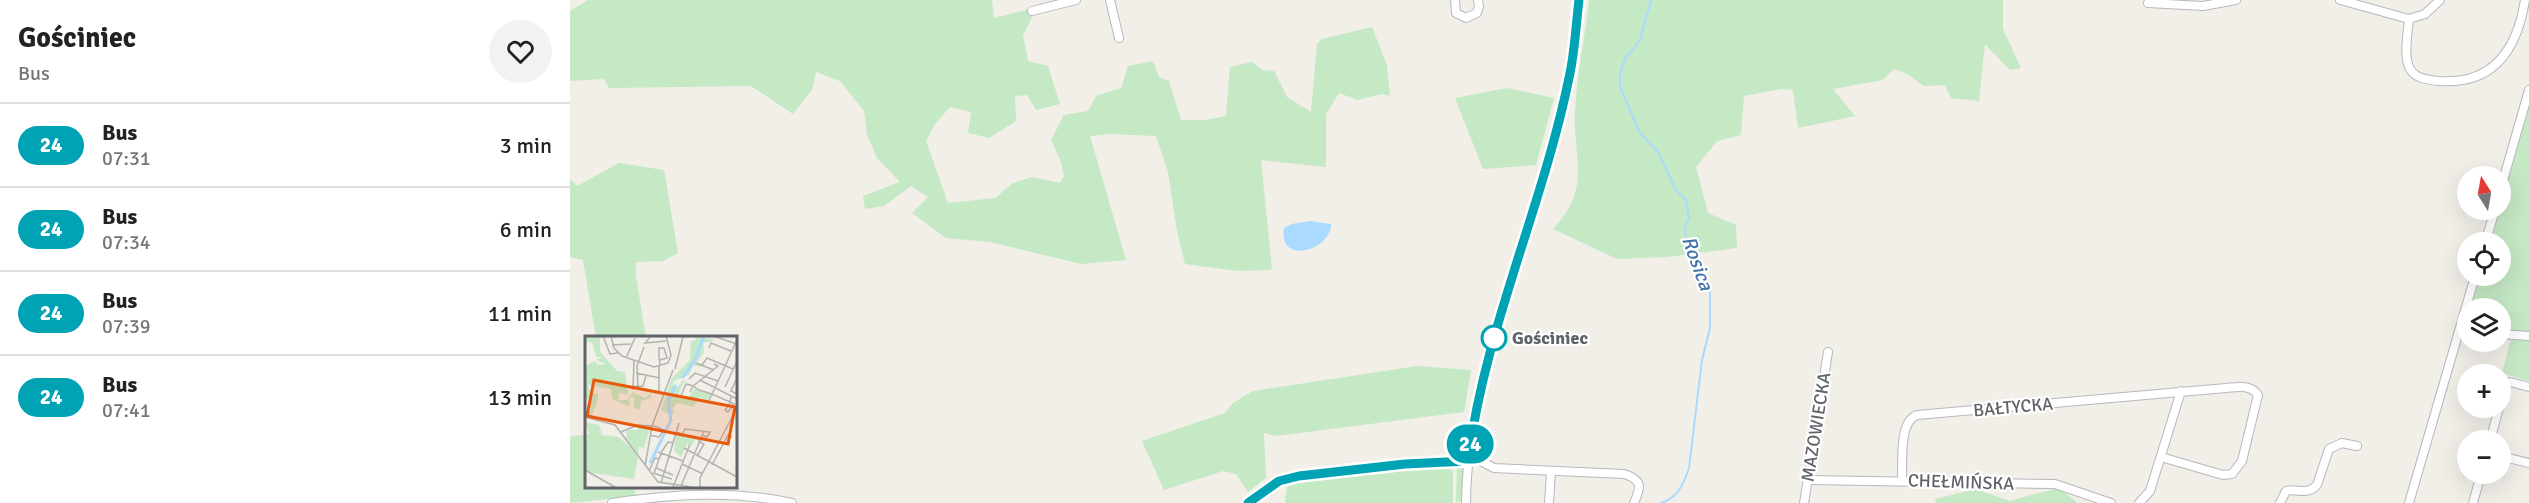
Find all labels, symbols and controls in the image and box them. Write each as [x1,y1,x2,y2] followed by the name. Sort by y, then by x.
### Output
[489,20,552,83] button: heart
[18,21,136,55] text: Gościniec
[18,61,50,86] text: Bus
[102,119,137,146] text: Bus
[40,132,62,158] text: 24
[500,132,552,159] text: 3 min
[102,146,151,171] text: 07:31
[2457,166,2511,220] north arrow
[2457,166,2511,484] map controls
[102,203,137,230] text: Bus
[40,216,62,242] text: 24
[500,216,552,243] text: 6 min
[102,230,151,255] text: 07:34
[2457,232,2511,286] button: locate
[1676,233,1719,295] water label: Rosica
[102,287,137,314] text: Bus
[2457,298,2511,352] button: layers
[40,300,62,326] text: 24
[488,300,552,327] text: 11 min
[102,314,151,339] text: 07:39
[1481,325,1507,351] marker: Gościniec
[1512,327,1588,349] place label: Gościniec
[585,336,736,488] inset map
[2457,364,2511,418] button: +
[102,371,137,398] text: Bus
[1797,371,1835,483] street label: MAZOWIECKA
[40,384,62,410] text: 24
[488,384,552,411] text: 13 min
[1972,393,2054,421] street label: BAŁTYCKA
[102,398,151,423] text: 07:41
[1443,424,1497,464] line badge: 24
[2457,430,2511,484] button: −
[1459,431,1481,457] text: 24
[1907,469,2015,495] street label: CHEŁMIŃSKA

